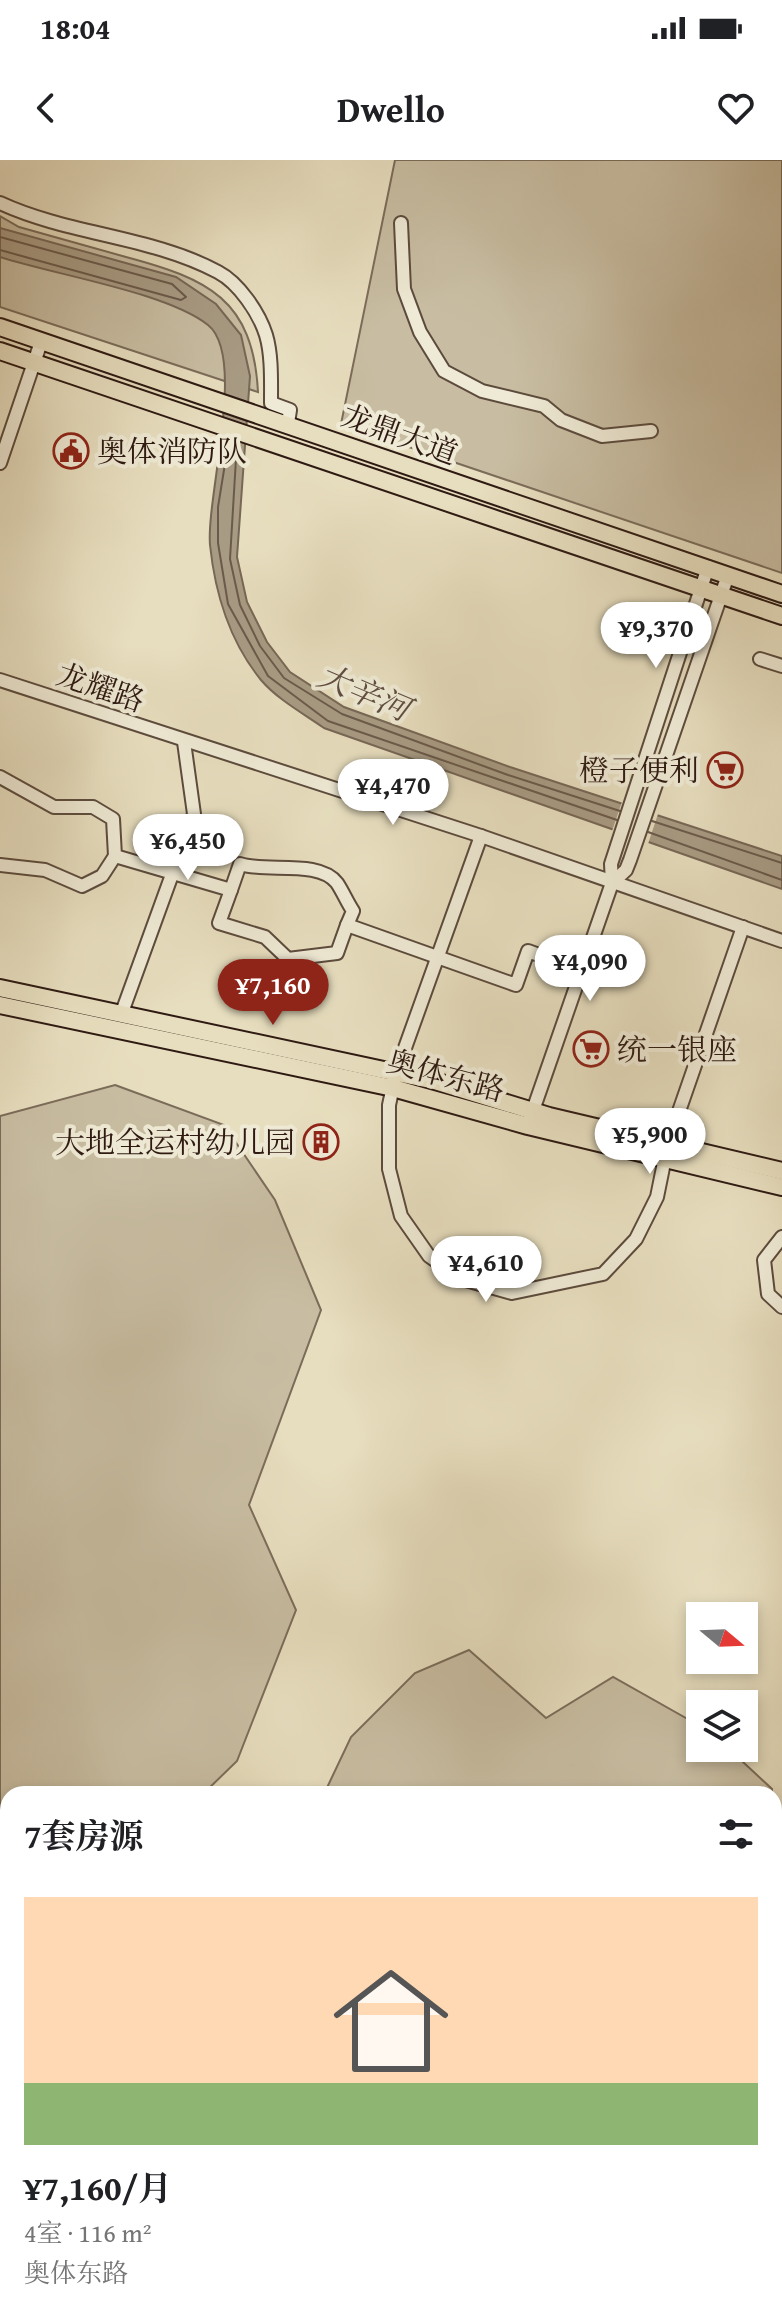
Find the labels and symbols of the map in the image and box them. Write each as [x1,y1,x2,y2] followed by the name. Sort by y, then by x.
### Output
[336,393,464,475] street label: 龙鼎大道
[97,429,247,473] place label: 奥体消防队
[52,432,90,470] public building icon: 奥体消防队
[591,602,721,670] pin: ¥9,370
[51,652,151,722] street label: 龙耀路
[311,652,422,734] water label: 大辛河
[579,748,699,792] place label: 橙子便利
[706,751,744,789] supermarket icon: 橙子便利
[328,759,458,827] pin: ¥4,470
[123,814,253,882] pin: ¥6,450
[525,935,655,1003] pin: ¥4,090
[208,959,338,1027] pin: ¥7,160
[617,1027,737,1071] place label: 统一银座
[572,1030,610,1068] supermarket icon: 统一银座
[382,1038,510,1112] street label: 奥体东路
[585,1108,715,1176] pin: ¥5,900
[55,1120,295,1164] place label: 大地全运村幼儿园
[302,1123,340,1161] building icon: 大地全运村幼儿园
[421,1236,551,1304] pin: ¥4,610
[686,1602,758,1674] north arrow

